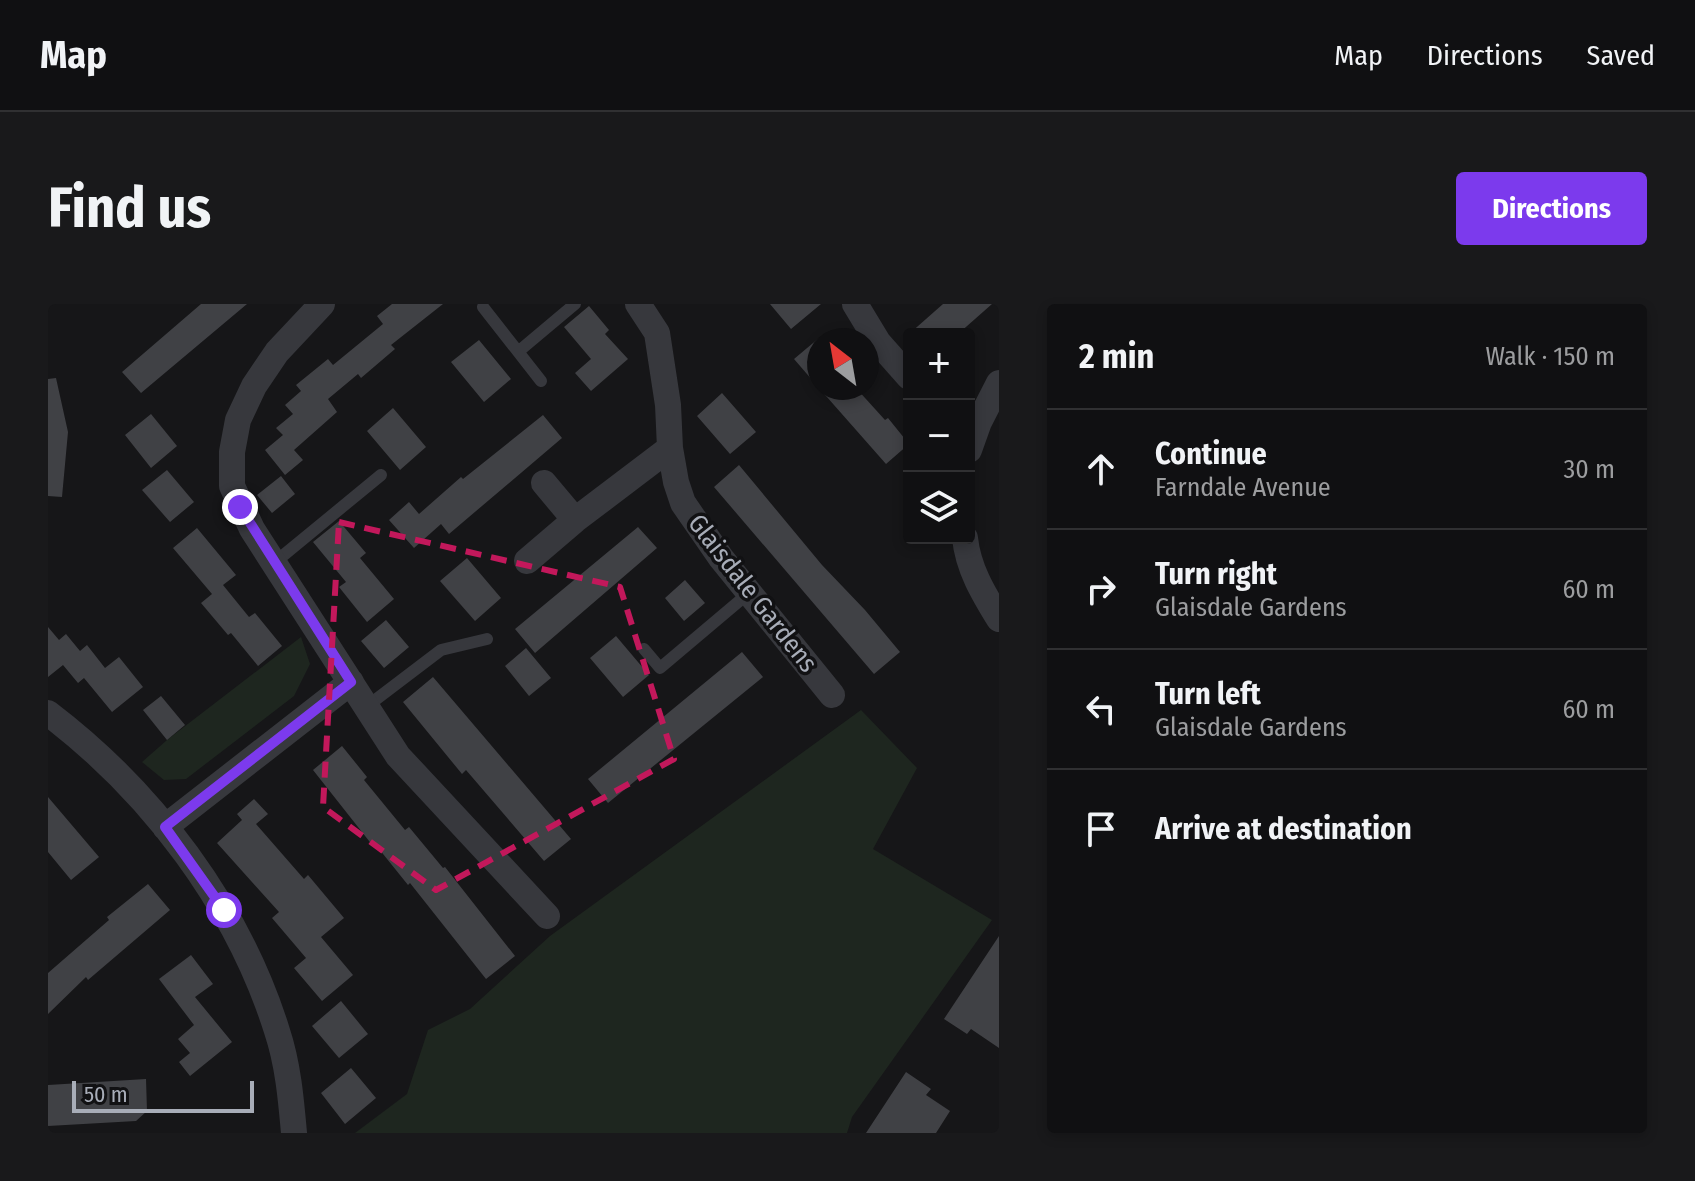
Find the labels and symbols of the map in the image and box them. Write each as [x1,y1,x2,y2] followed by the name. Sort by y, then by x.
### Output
[807,328,879,400] north arrow
[222,489,258,525] route end
[681,508,824,678] street label: Glaisdale Gardens
[206,892,242,928] route start
[72,1077,254,1113] scale bar

